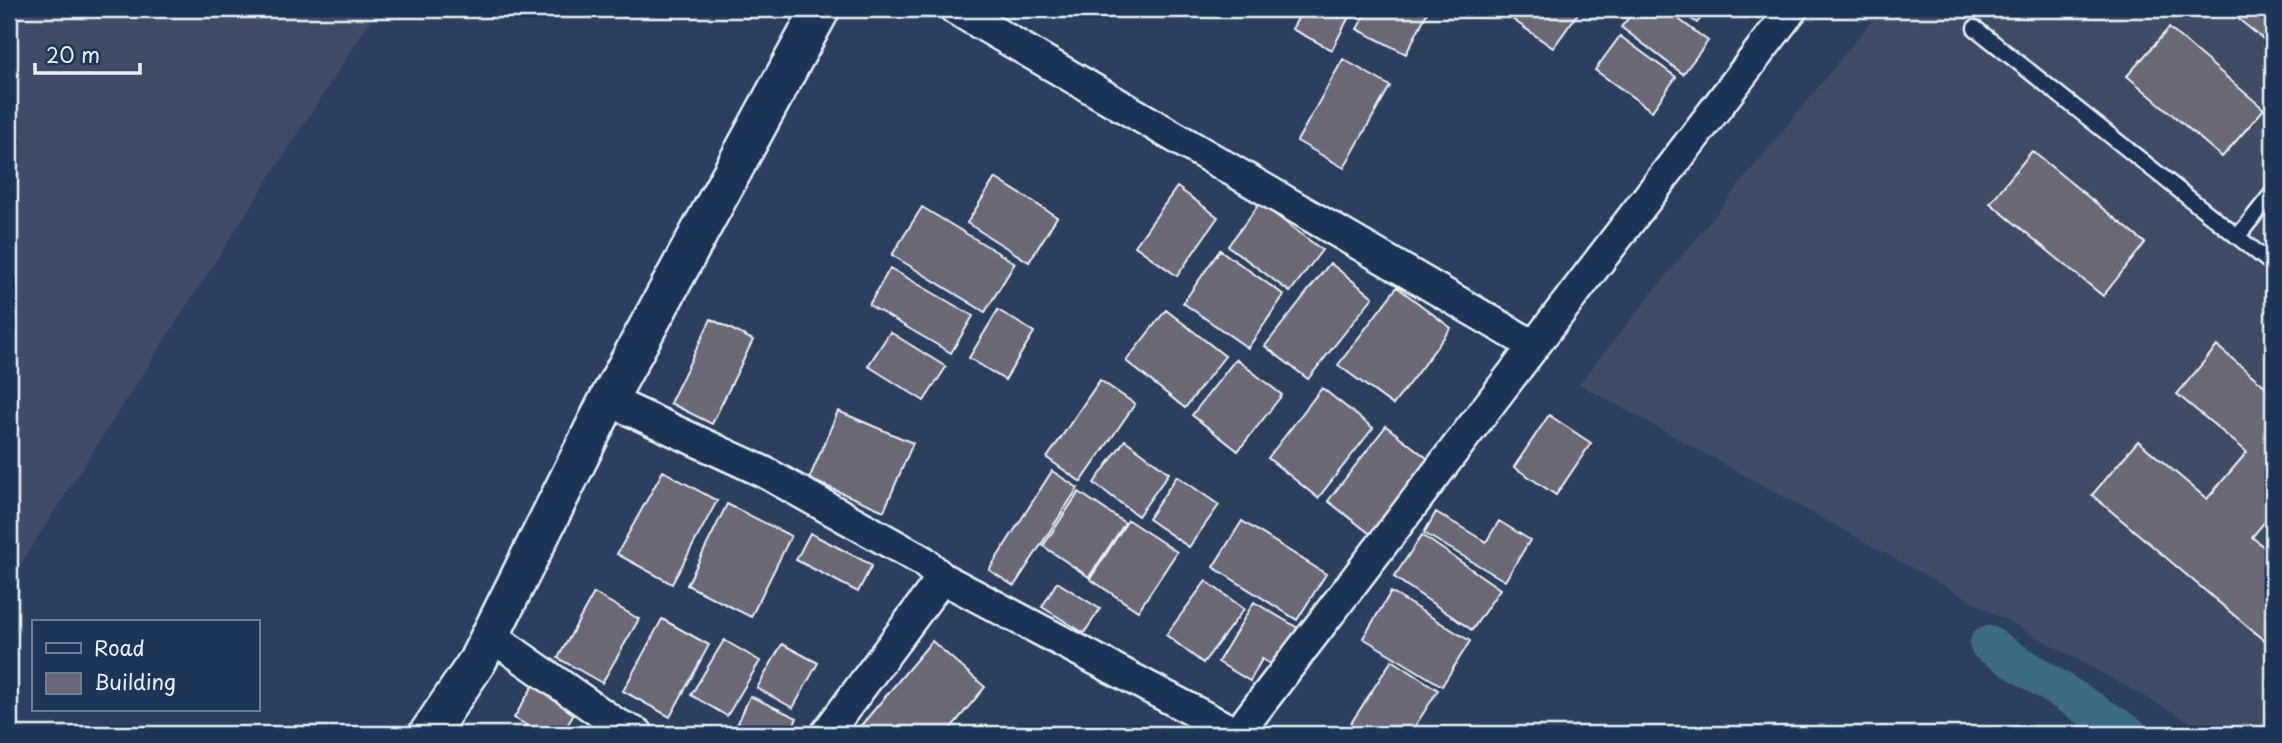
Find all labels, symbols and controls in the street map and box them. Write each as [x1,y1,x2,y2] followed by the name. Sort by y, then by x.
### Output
[35,32,140,76] scale bar
[46,38,100,70] text: 20 m
[32,620,259,712] legend
[94,631,145,663] text: Road
[94,665,176,697] text: Building

